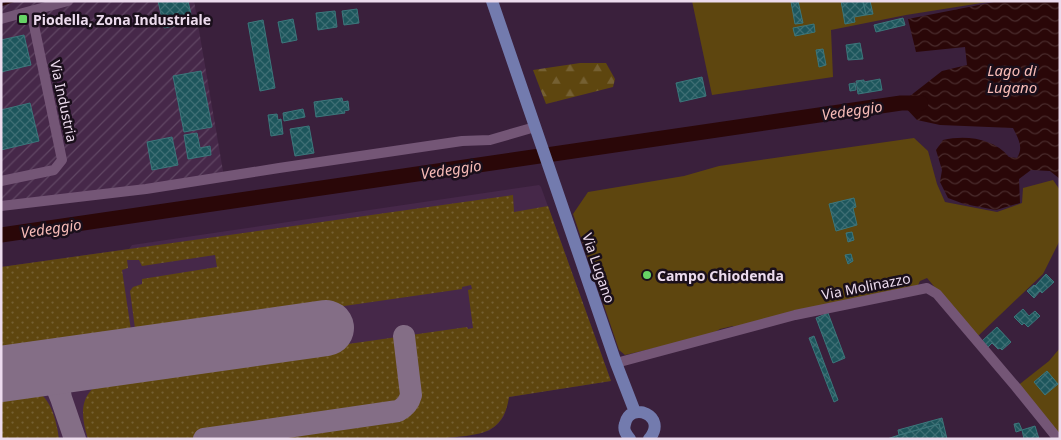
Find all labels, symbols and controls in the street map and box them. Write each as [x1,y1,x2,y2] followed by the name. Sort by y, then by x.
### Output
[33,10,211,29] place label: Piodella, Zona Industriale
[17,13,29,25] marker: Piodella, Zona Industriale
[46,58,82,144] street label: Via Industria
[987,60,1038,97] water label: Lago di Lugano
[820,96,884,124] water label: Vedeggio
[419,155,483,183] water label: Vedeggio
[19,214,83,242] water label: Vedeggio
[578,230,620,306] street label: Via Lugano
[657,266,784,285] place label: Campo Chiodenda
[820,268,912,304] street label: Via Molinazzo
[641,269,653,281] marker: Campo Chiodenda

